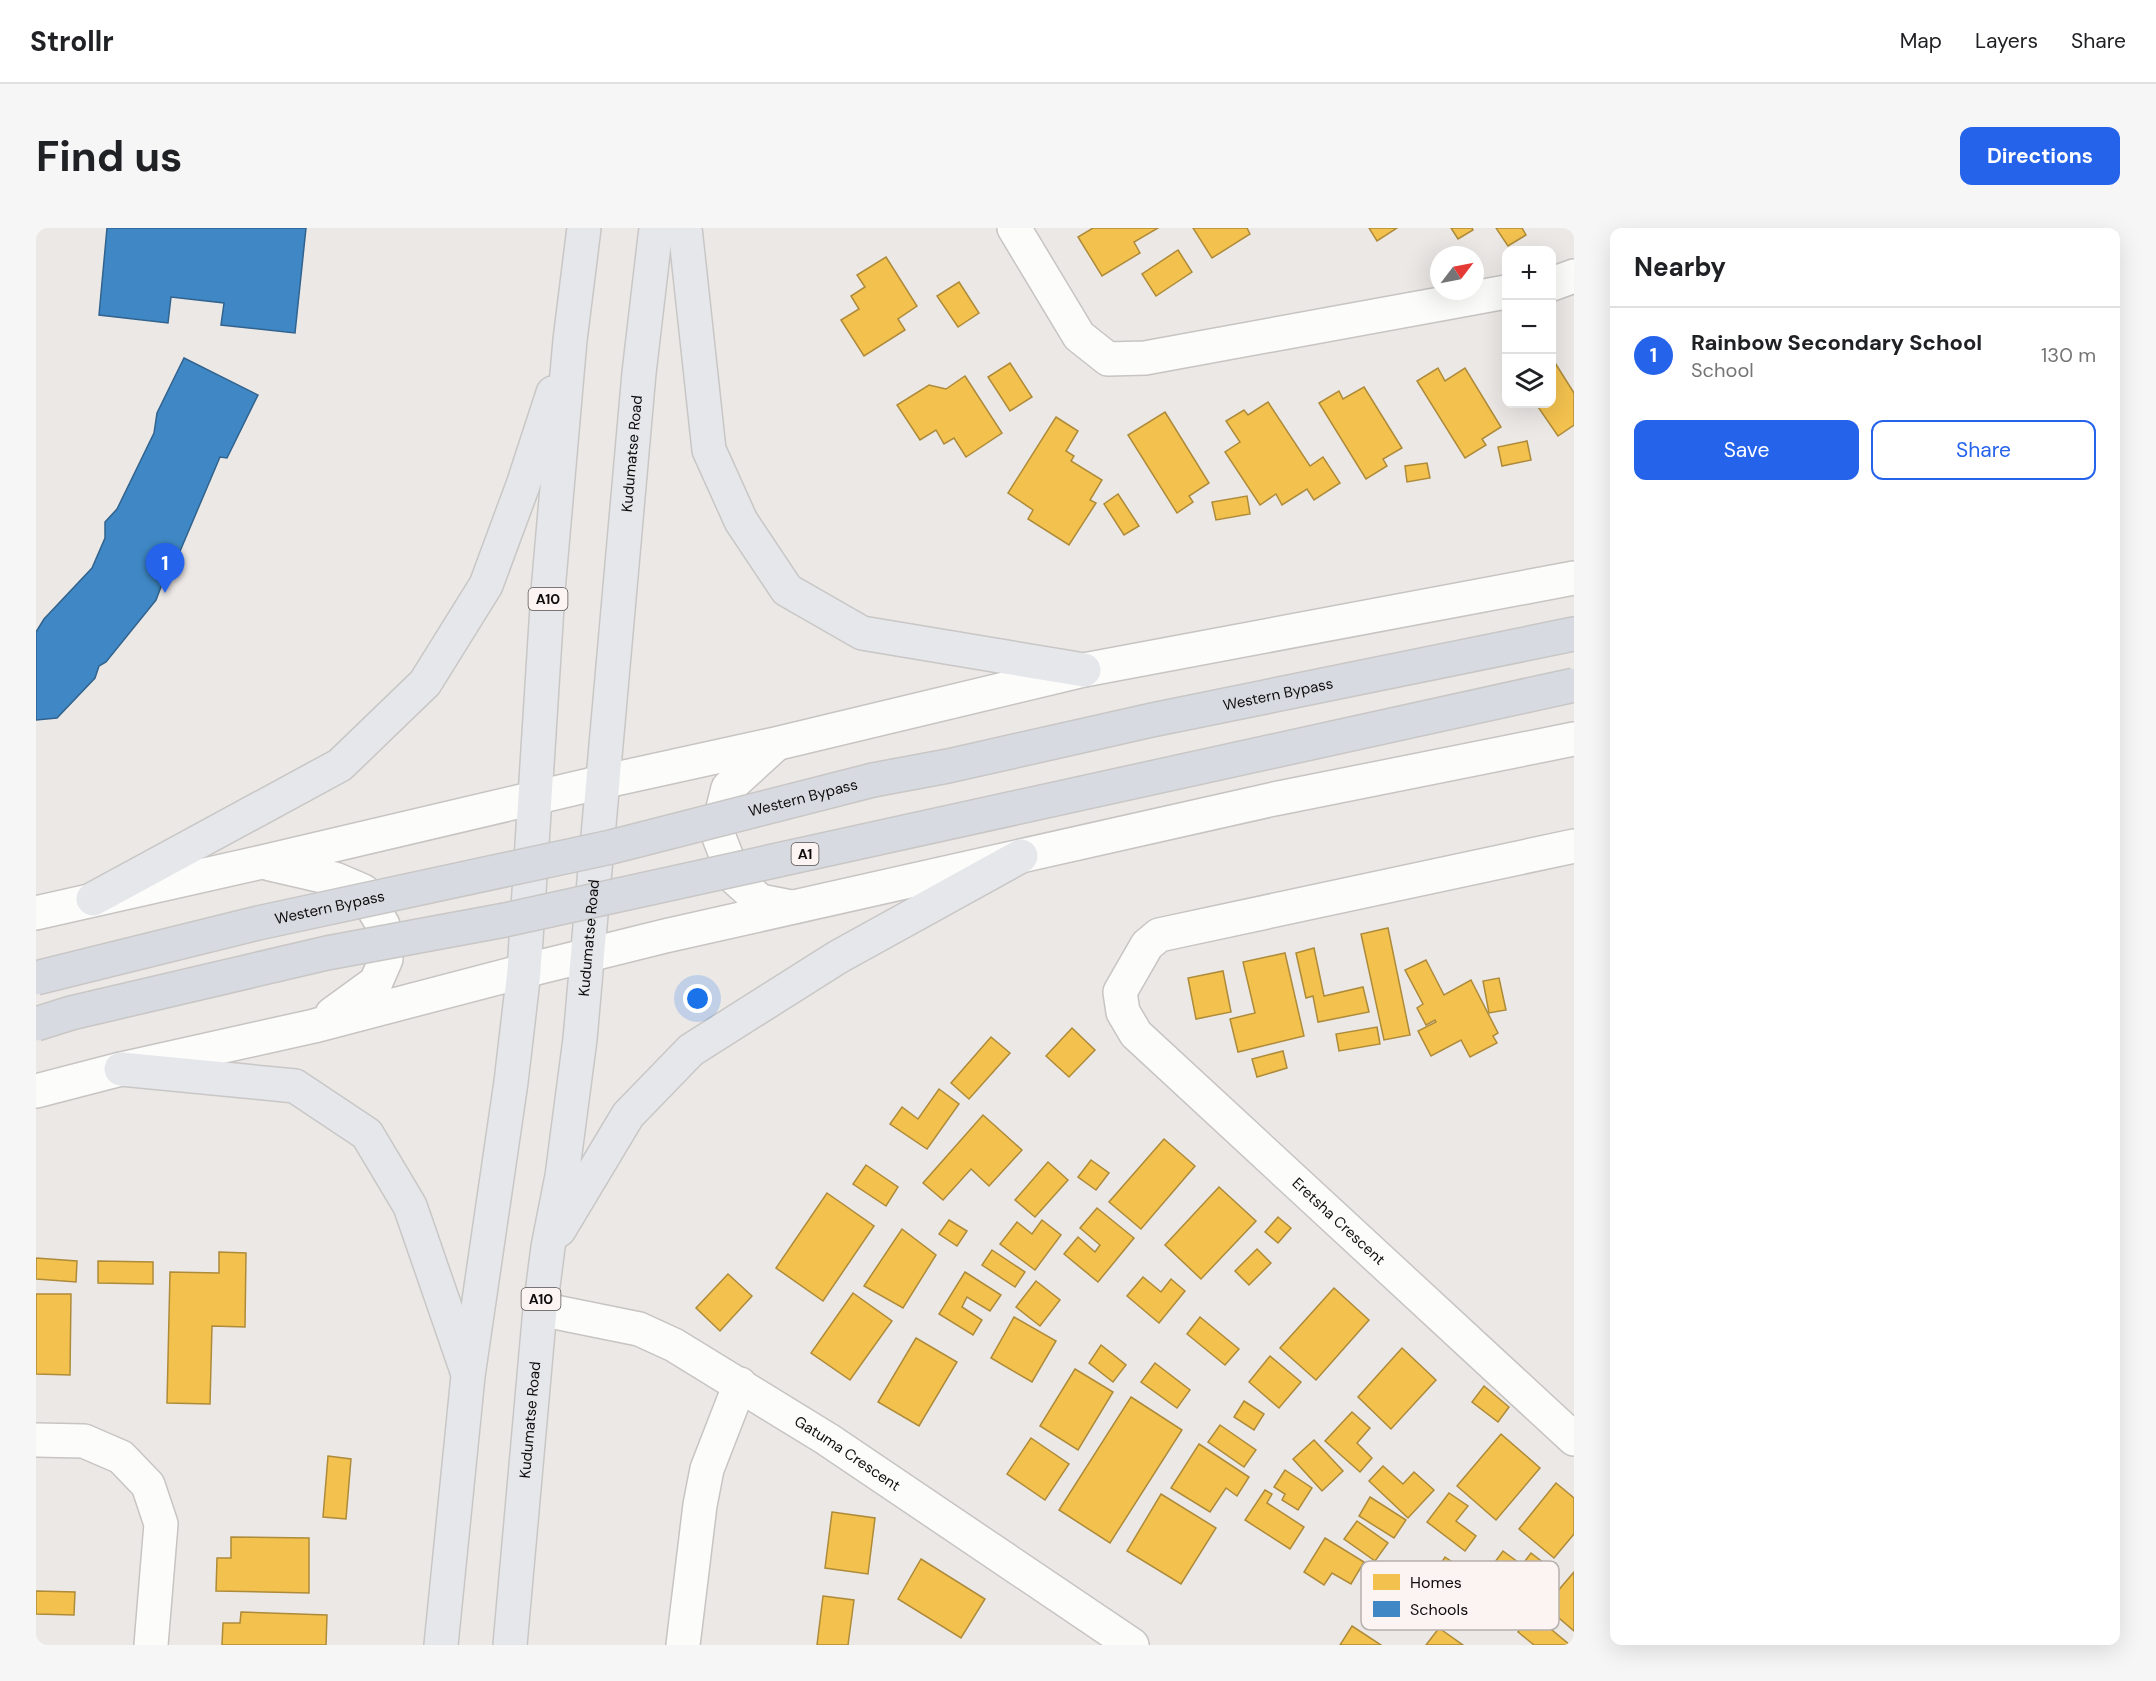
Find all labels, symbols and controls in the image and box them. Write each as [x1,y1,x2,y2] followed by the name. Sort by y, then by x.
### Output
[30,23,114,60] text: Strollr
[1900,27,1942,55] text: Map
[1975,27,2038,55] text: Layers
[2071,27,2126,55] text: Share
[1960,127,2120,185] button: Directions
[36,129,182,184] text: Find us
[1430,246,1484,300] north arrow
[1502,246,1556,408] map controls
[1502,246,1556,300] button: +
[1634,250,1726,284] text: Nearby
[1502,300,1556,354] button: −
[1691,328,1982,357] text: Rainbow Secondary School
[1650,342,1657,368] text: 1
[2041,342,2096,368] text: 130 m
[1502,354,1556,408] button: layers
[1691,357,1754,383] text: School
[617,394,647,513] street label: Kudumatse Road
[1634,420,1859,480] button: Save
[1871,420,2096,480] button: Share
[146,544,184,593] pin: 1
[528,588,568,610] road number: A10
[1221,673,1335,715] street label: Western Bypass
[746,774,860,821] street label: Western Bypass
[792,843,818,865] road number: A1
[574,878,604,997] street label: Kudumatse Road
[273,886,386,929] street label: Western Bypass
[683,984,712,1013] your location
[1288,1173,1390,1269] street label: Eretsha Crescent
[522,1288,560,1310] road number: A10
[515,1361,545,1479] street label: Kudumatse Road
[791,1411,904,1496] street label: Gatuma Crescent
[1361,1561,1559,1630] legend
[1410,1572,1462,1593] text: Homes
[1410,1599,1468,1620] text: Schools

